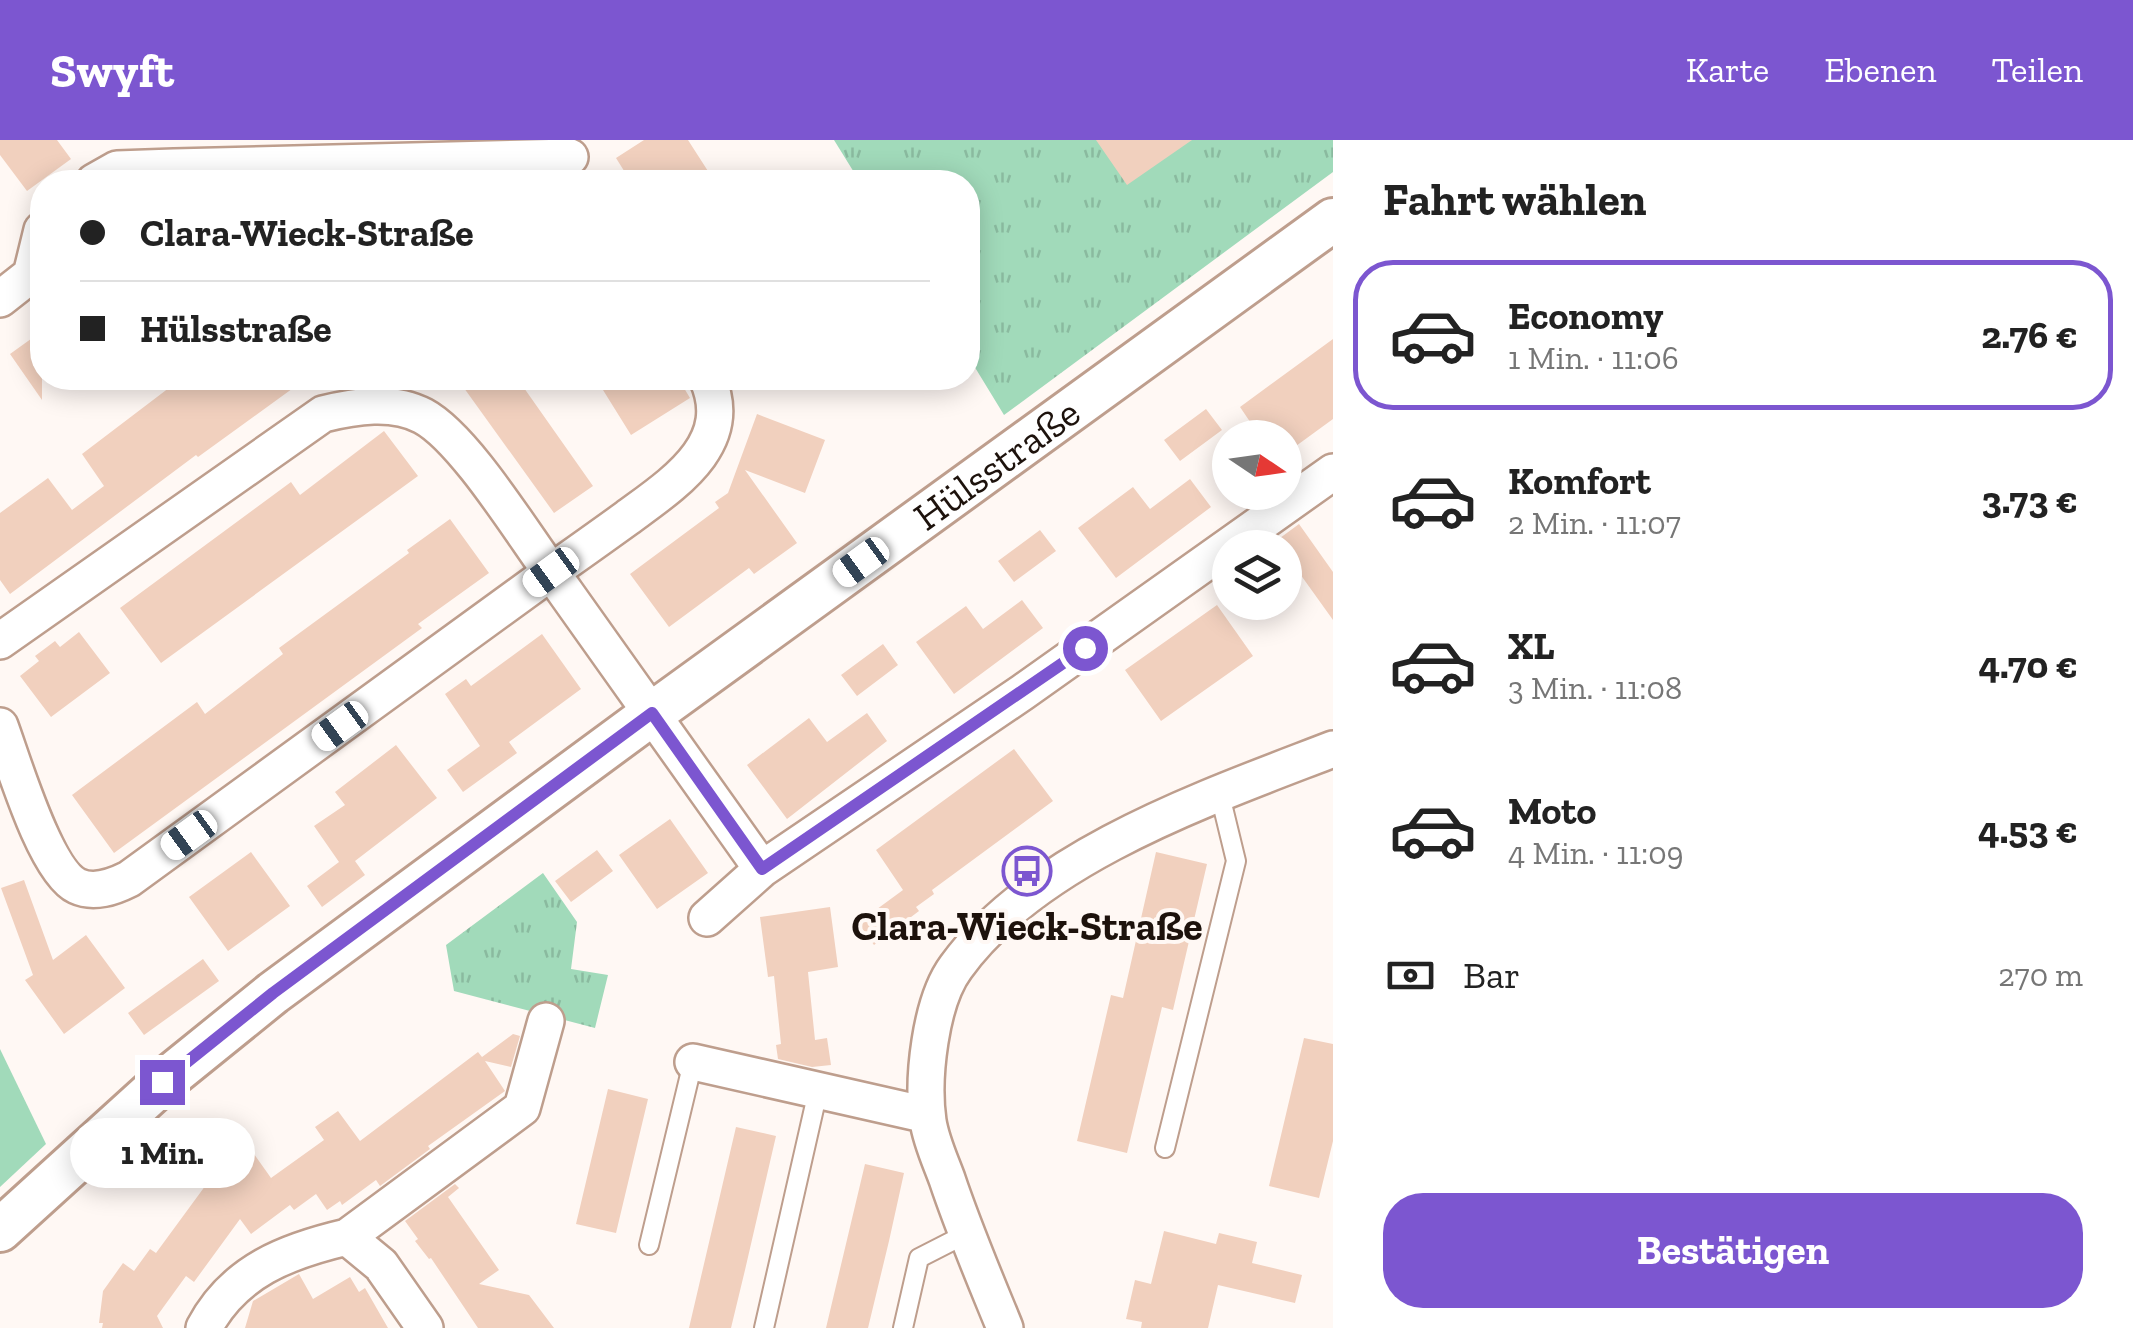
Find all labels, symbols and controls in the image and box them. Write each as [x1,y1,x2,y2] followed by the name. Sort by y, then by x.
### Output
[50,42,174,99] text: Swyft
[1686,49,1769,91] text: Karte
[1824,49,1936,91] text: Ebenen
[1991,49,2083,91] text: Teilen
[1383,173,1646,227] text: Fahrt wählen
[140,210,474,256] text: Clara-Wieck-Straße
[1388,290,1478,380] icon: car
[1508,293,1663,339] text: Economy
[140,306,332,352] text: Hülsstraße
[1981,312,2078,358] text: 2.76 €
[1508,339,1679,377] text: 1 Min. · 11:06
[904,388,1089,540] street label: Hülsstraße
[1212,420,1302,510] north arrow
[1212,420,1302,620] map controls
[1388,455,1478,545] icon: car
[1508,458,1651,504] text: Komfort
[1981,477,2078,523] text: 3.73 €
[1508,504,1681,542] text: 2 Min. · 11:07
[1212,530,1302,620] button: layers
[828,532,894,592] car
[518,542,584,602] car
[1388,620,1478,710] icon: car
[1508,623,1555,669] text: XL
[1063,626,1108,671] route start
[1978,642,2078,688] text: 4.70 €
[1508,669,1682,707] text: 3 Min. · 11:08
[307,696,373,756] car
[1388,785,1478,875] icon: car
[1508,788,1596,834] text: Moto
[156,805,222,865] car
[1978,807,2078,853] text: 4.53 €
[1508,834,1684,872] text: 4 Min. · 11:09
[1001,845,1053,897] bus stop icon: Clara-Wieck-Straße
[851,902,1203,950] place label: Clara-Wieck-Straße
[1383,948,1438,1003] icon: cash
[1463,952,1520,998] text: Bar
[1998,956,2083,994] text: 270 m
[140,1060,185,1105] route end
[70,1117,254,1187] callout: 1 Min.
[121,1134,204,1172] text: 1 Min.
[1383,1193,2083,1308] button: Bestätigen

